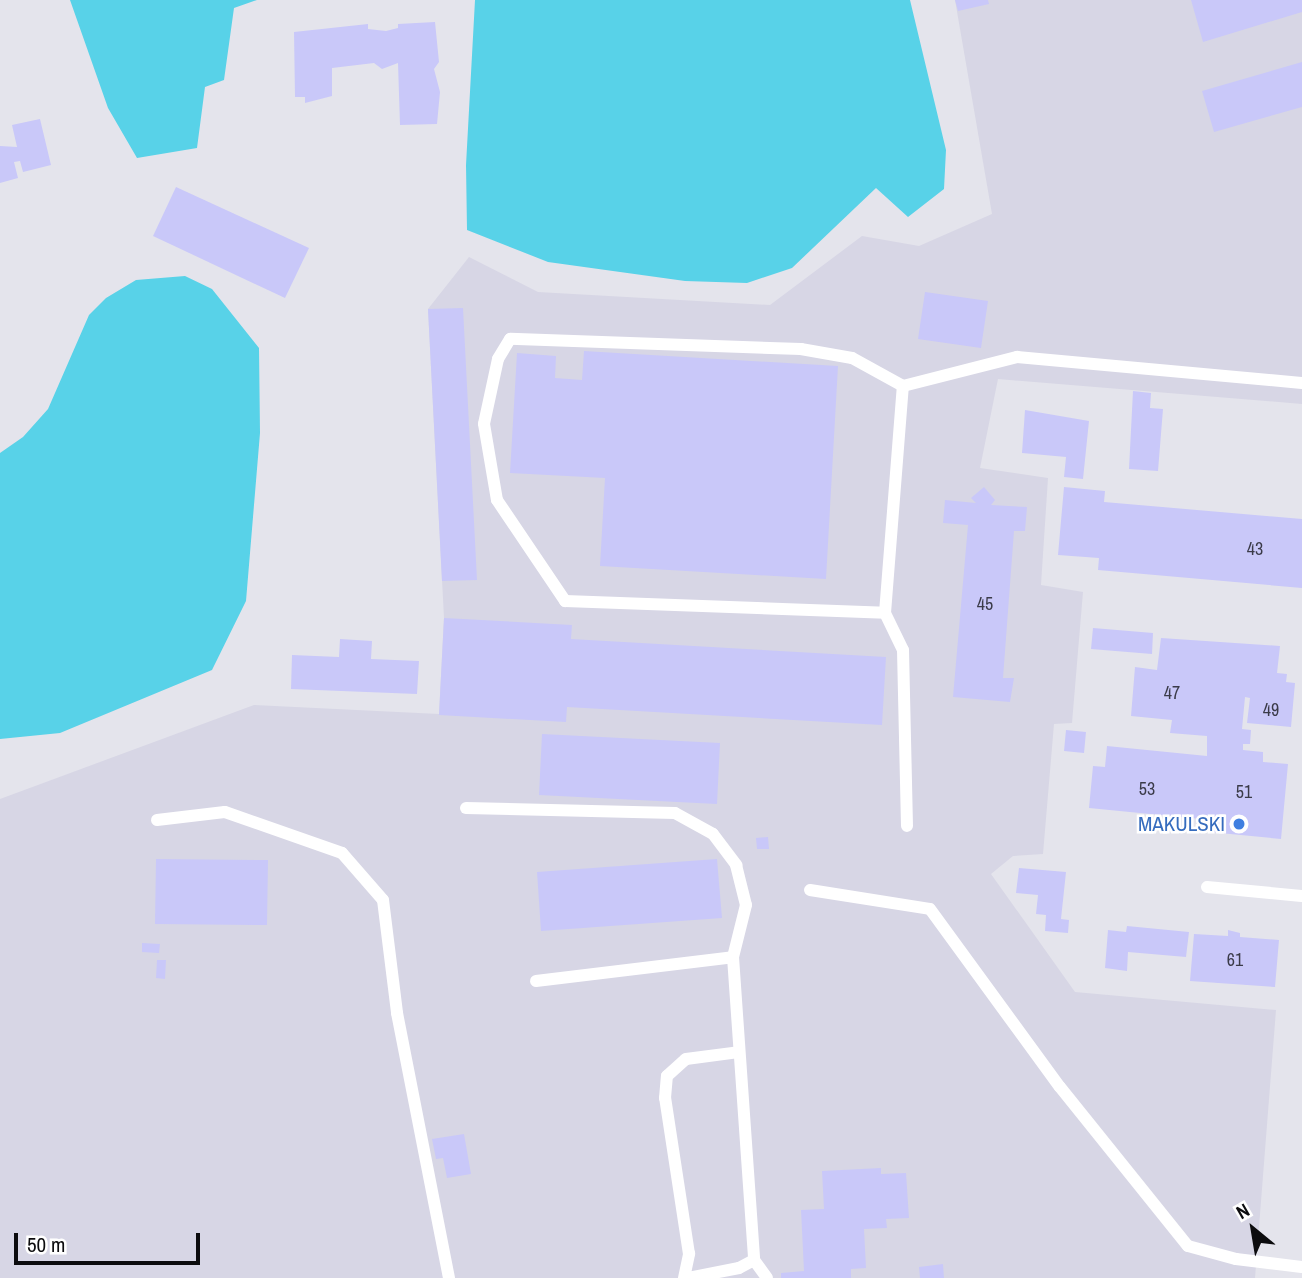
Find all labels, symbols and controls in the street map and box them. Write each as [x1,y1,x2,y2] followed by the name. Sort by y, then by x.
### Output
[1247,538,1263,560] house number: 43
[977,593,993,615] house number: 45
[1164,682,1180,704] house number: 47
[1263,699,1279,721] house number: 49
[1139,778,1155,800] house number: 53
[1236,781,1252,803] house number: 51
[1138,811,1225,837] place label: MAKULSKI
[1231,816,1247,832] marker: MAKULSKI
[1227,949,1243,971] house number: 61
[1218,1194,1288,1264] north arrow
[1231,1197,1254,1225] text: N
[18,1218,203,1262] scale bar
[27,1230,65,1259] text: 50 m

